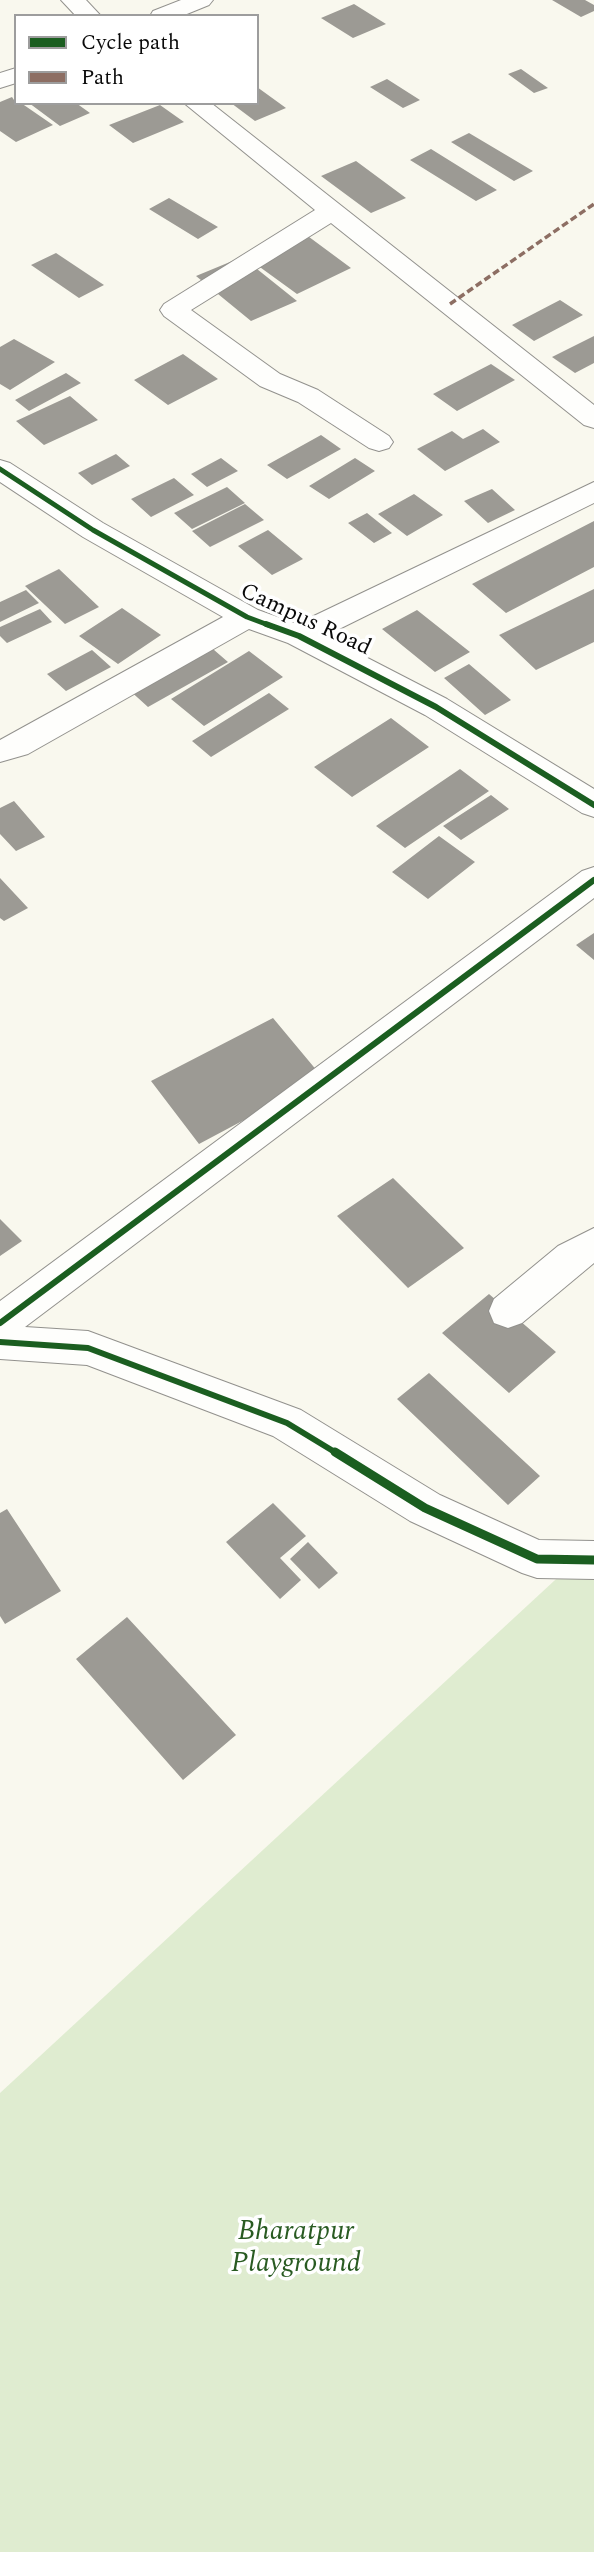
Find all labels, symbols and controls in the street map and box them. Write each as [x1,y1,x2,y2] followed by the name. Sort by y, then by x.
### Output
[14,14,259,105] legend
[81,27,180,59] text: Cycle path
[81,62,124,94] text: Path
[235,579,375,663] street label: Campus Road
[231,2217,361,2283] park label: Bharatpur Playground

